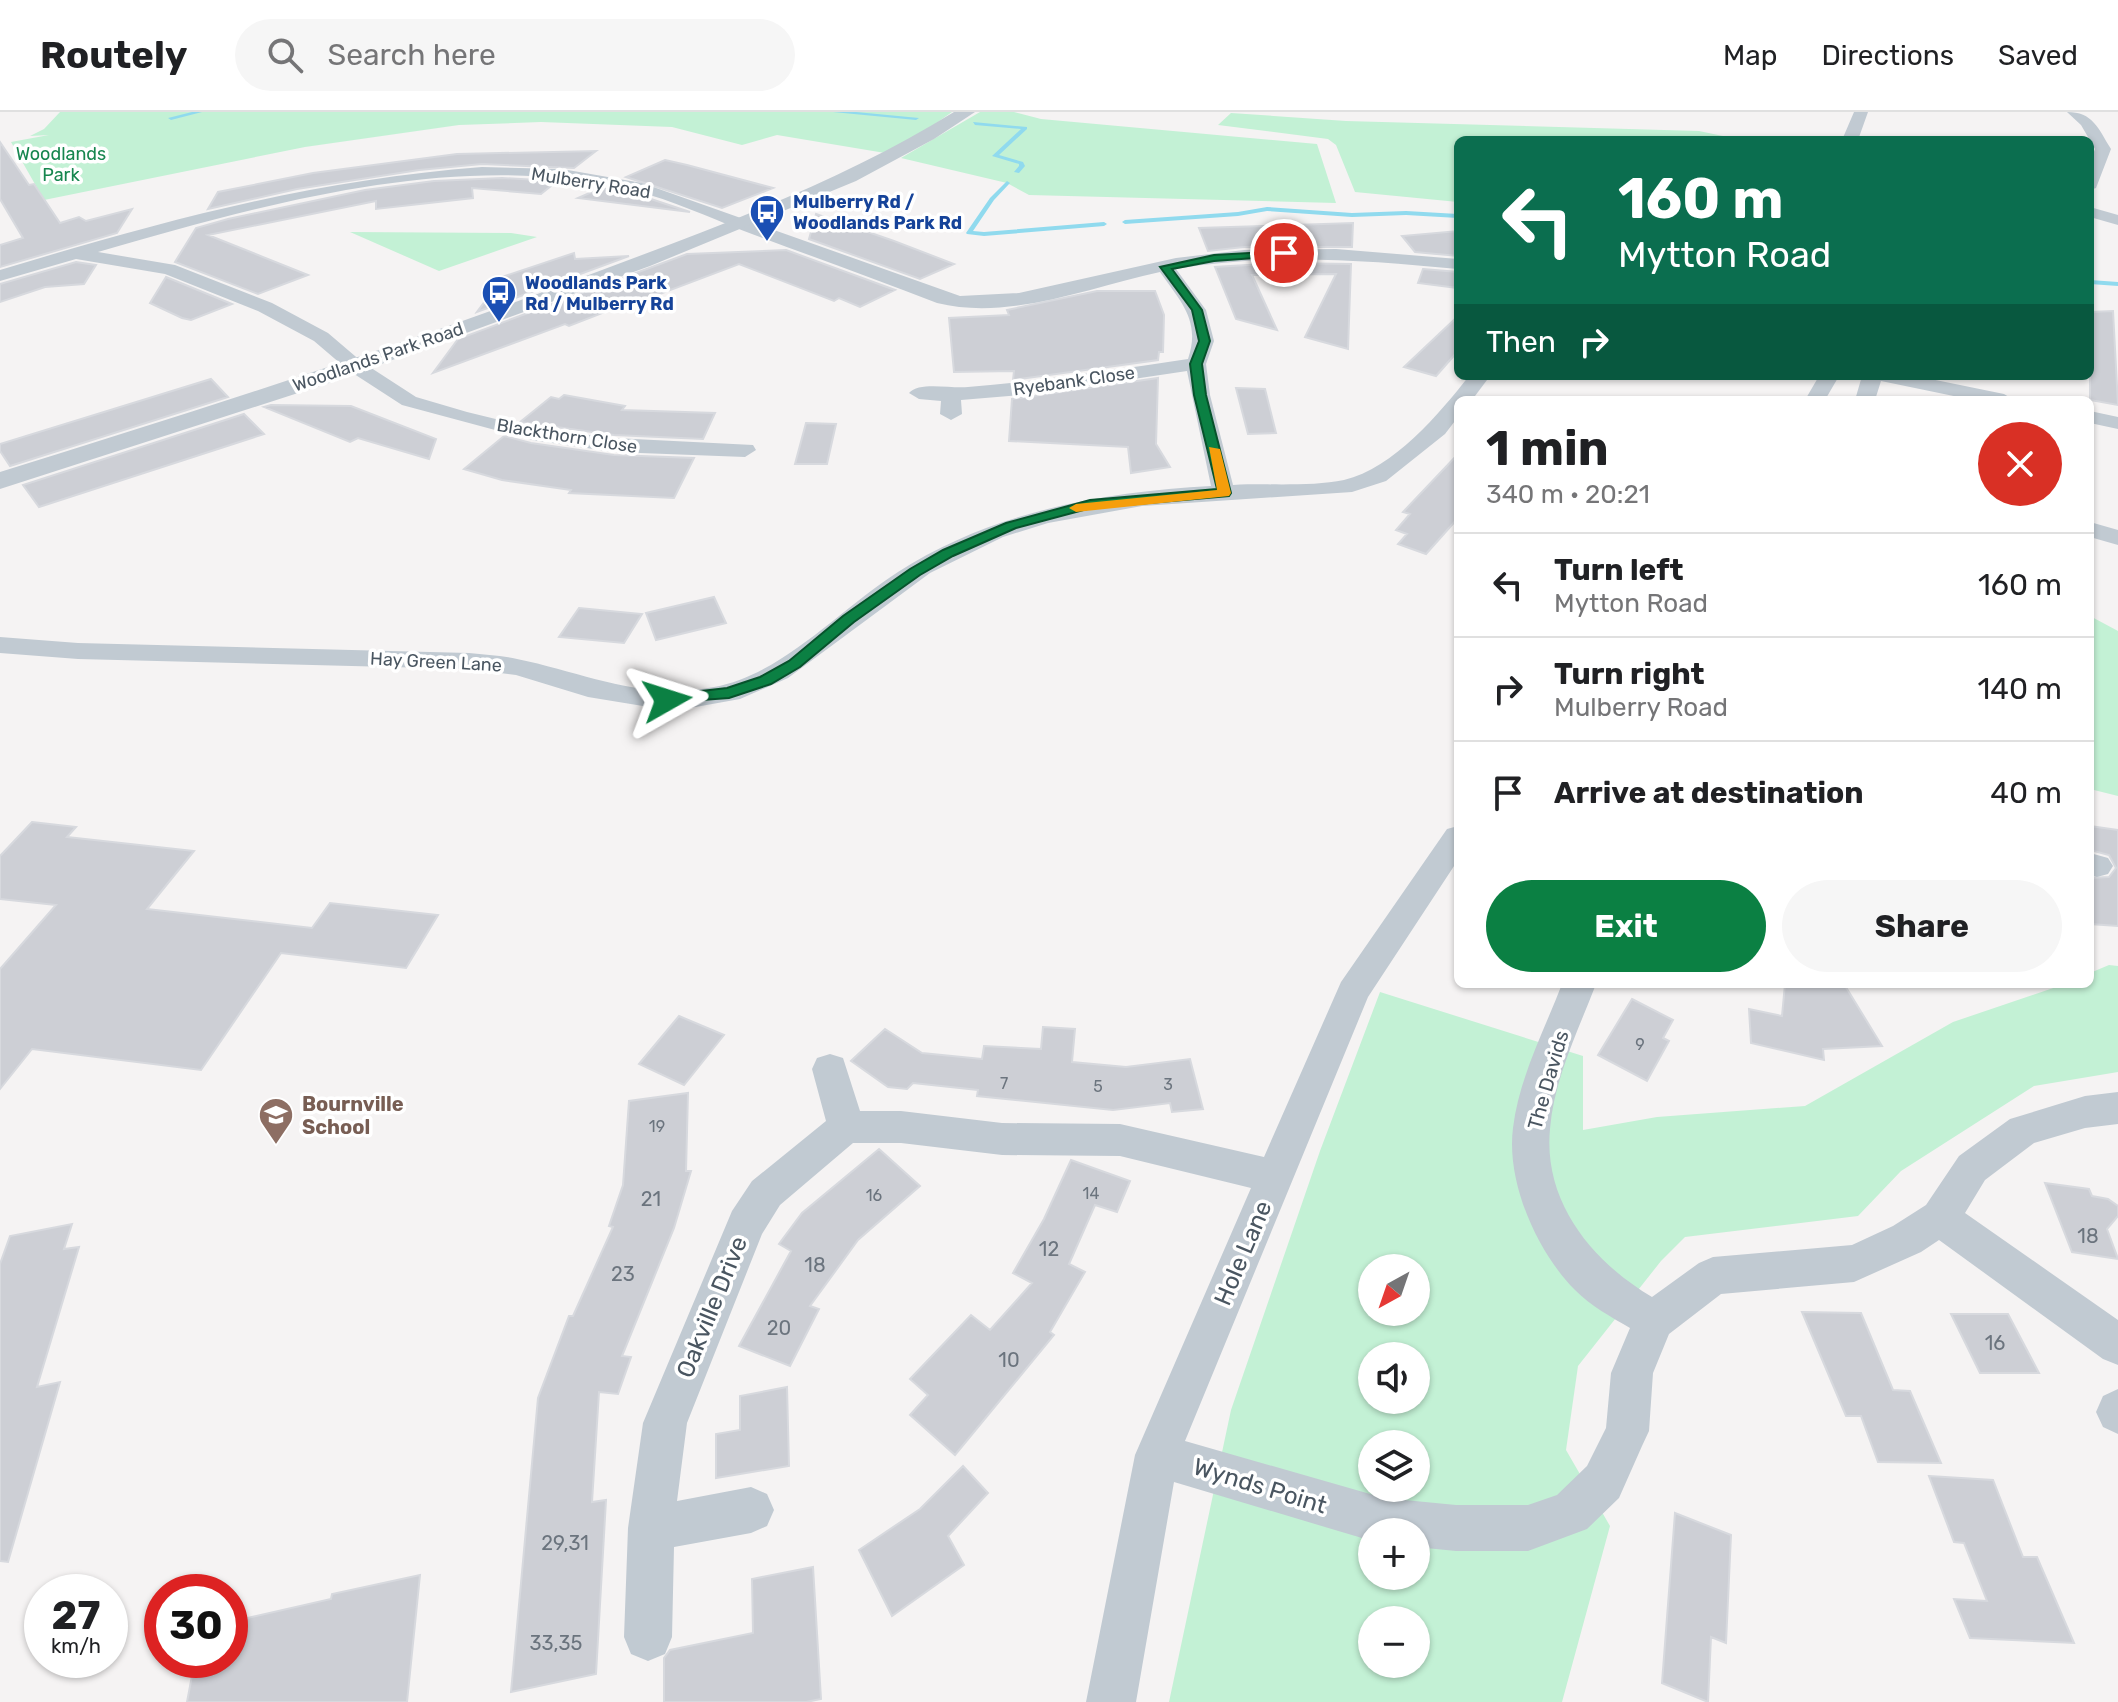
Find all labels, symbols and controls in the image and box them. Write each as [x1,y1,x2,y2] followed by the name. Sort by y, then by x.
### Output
[235,19,795,91] search box
[40,32,187,78] text: Routely
[263,33,307,77] icon: search
[327,37,496,73] text: Search here
[1723,39,1777,72] text: Map
[1821,39,1954,72] text: Directions
[1998,39,2078,72] text: Saved
[16,143,106,186] park label: Woodlands Park
[530,163,652,203] street label: Mulberry Road
[1618,166,1784,232] text: 160 m
[1486,168,1590,272] icon: left
[793,191,962,234] place label: Mulberry Rd / Woodlands Park Rd
[748,193,786,243] bus stop icon: Mulberry Rd / Woodlands Park Rd
[1250,219,1318,287] pin
[1262,231,1306,275] icon: arrive
[1618,233,1831,276] text: Mytton Road
[525,272,674,315] place label: Woodlands Park Rd / Mulberry Rd
[480,274,518,324] bus stop icon: Woodlands Park Rd / Mulberry Rd
[290,317,466,397] street label: Woodlands Park Road
[1572,320,1616,364] icon: right
[1486,324,1556,360] text: Then
[1012,362,1136,400] street label: Ryebank Close
[495,414,639,458] street label: Blackthorn Close
[1486,420,1609,477] text: 1 min
[1978,422,2062,506] button: close
[1486,479,1650,510] text: 340 m · 20:21
[1554,552,1684,588] text: Turn left
[1486,563,1530,607] icon: left
[1978,567,2062,603] text: 160 m
[1554,588,1708,619] text: Mytton Road
[370,648,502,676] street label: Hay Green Lane
[1554,656,1705,692] text: Turn right
[625,658,709,742] position arrow
[1486,667,1530,711] icon: right
[1977,671,2062,707] text: 140 m
[1554,692,1728,723] text: Mulberry Road
[1486,771,1530,815] icon: arrive
[1554,775,1864,811] text: Arrive at destination
[1990,775,2062,811] text: 40 m
[1486,880,1766,972] button: Exit
[1782,880,2062,972] button: Share
[1522,1028,1574,1132] street label: The Davids
[1635,1035,1645,1054] house number: 9
[1000,1074,1008,1093] house number: 7
[1163,1075,1173,1094] house number: 3
[1093,1077,1103,1096] house number: 5
[302,1092,404,1139] place label: Bournville School
[257,1096,295,1146] school or university icon: Bournville School
[649,1117,665,1136] house number: 19
[1083,1184,1099,1203] house number: 14
[866,1186,883,1205] house number: 16
[641,1187,661,1211] house number: 21
[1208,1197,1278,1309] street label: Hole Lane
[2077,1224,2099,1248] house number: 18
[671,1232,753,1382] street label: Oakville Drive
[1039,1237,1059,1261] house number: 12
[804,1253,826,1277] house number: 18
[1358,1254,1430,1326] north arrow
[1358,1254,1430,1678] map controls
[611,1262,635,1286] house number: 23
[767,1316,791,1340] house number: 20
[1985,1331,2005,1355] house number: 16
[1358,1342,1430,1414] button: sound
[998,1348,1020,1372] house number: 10
[1358,1430,1430,1502] button: layers
[1190,1452,1330,1520] street label: Wynds Point
[1358,1518,1430,1590] button: +
[541,1531,589,1555] house number: 29,31
[144,1574,248,1678] speed limit sign: 30
[52,1592,100,1639] text: 27
[1358,1606,1430,1678] button: −
[530,1631,582,1655] house number: 33,35
[51,1634,101,1658] text: km/h

